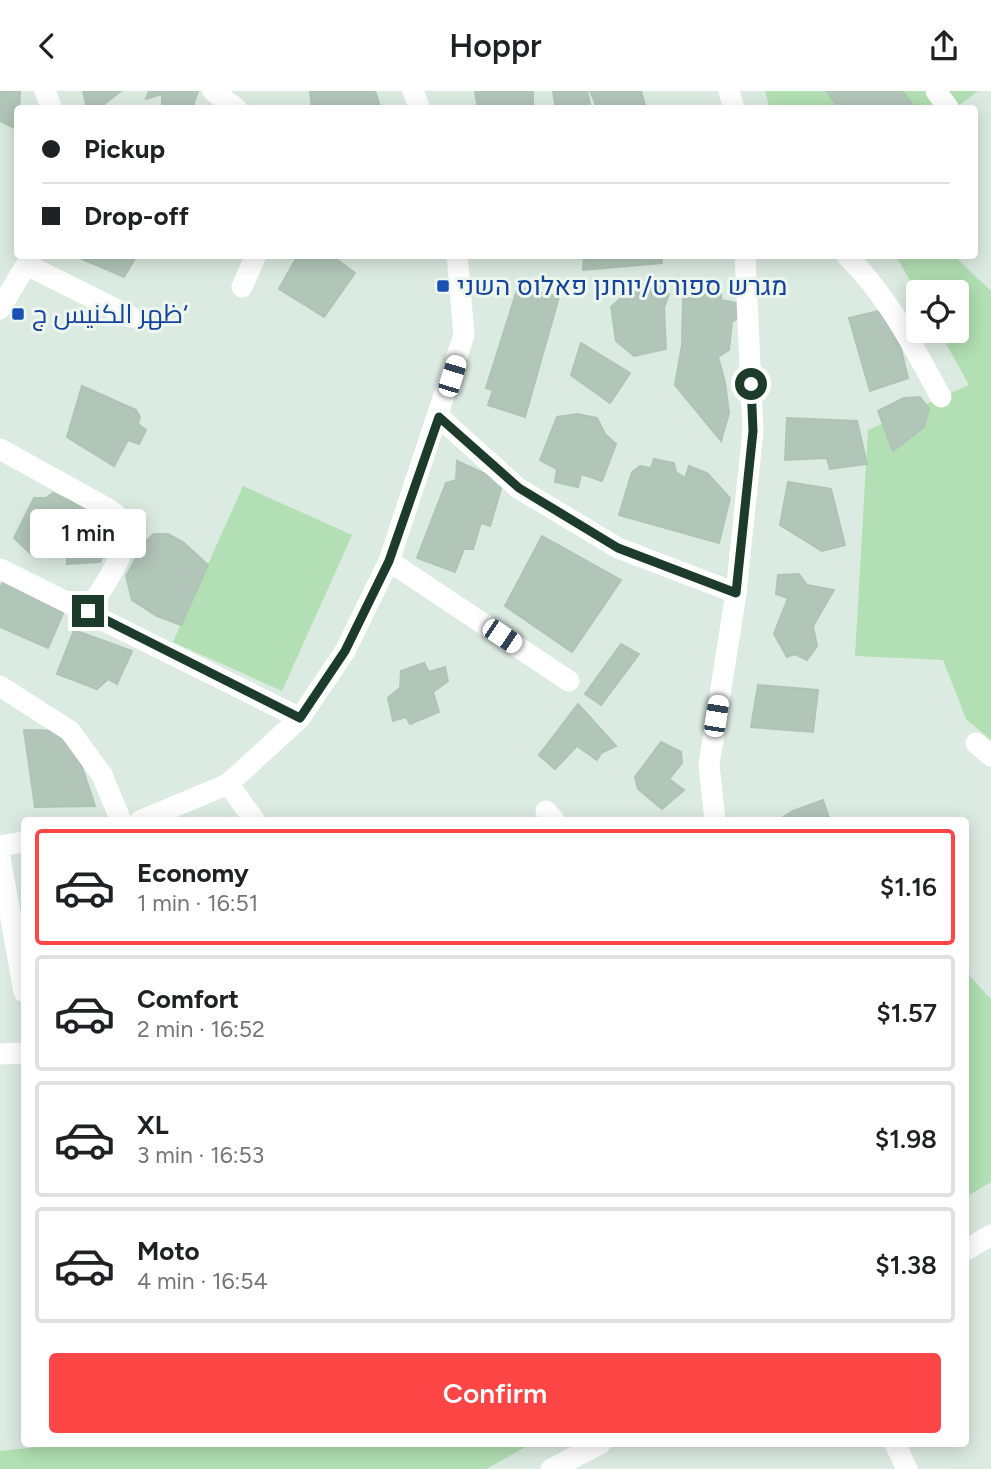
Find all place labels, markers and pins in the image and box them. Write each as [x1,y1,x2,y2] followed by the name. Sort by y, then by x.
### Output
[457,270,788,302] place label: מגרש ספורט/יוחנן פאלוס השני
[435,278,451,294] marker: מגרש ספורט/יוחנן פאלוס השני
[32,298,188,331] place label: ظهر الكنيس ج‘
[10,306,26,322] marker: ظهر الكنيس ج‘

